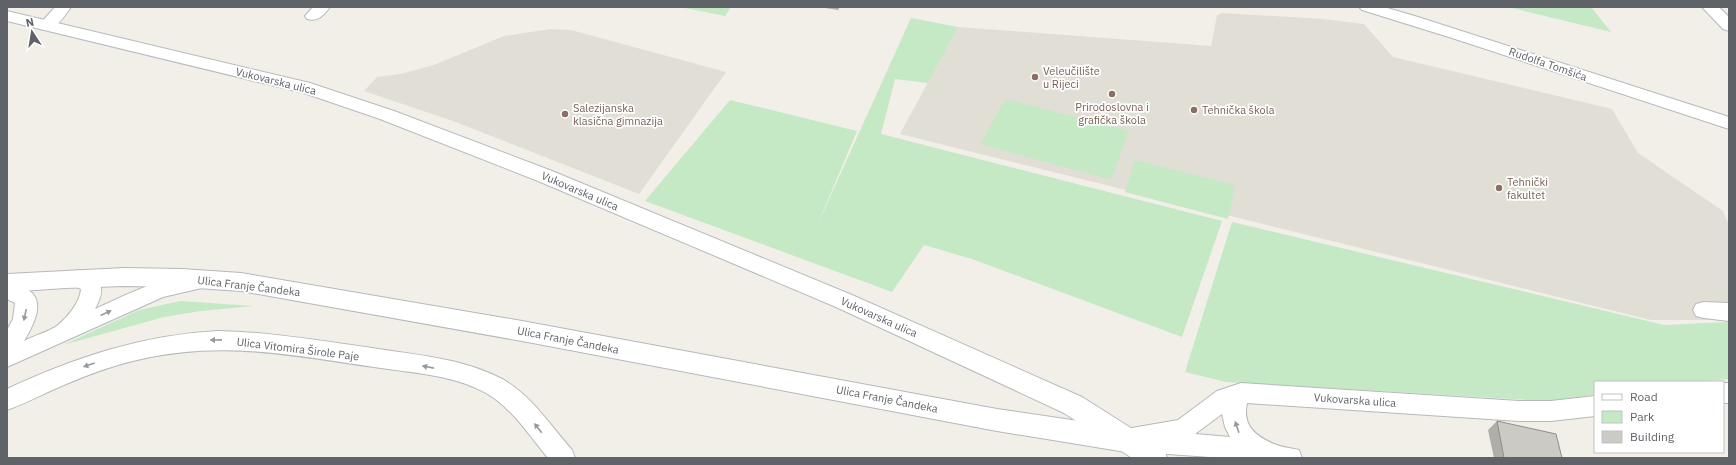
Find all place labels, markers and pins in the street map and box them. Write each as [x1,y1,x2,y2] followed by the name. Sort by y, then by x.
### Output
[1043,64,1100,91] place label: Veleučilište u Rijeci
[1030,72,1040,82] marker: Veleučilište u Rijeci
[1107,89,1117,99] marker: Prirodoslovna i grafička škola
[1075,100,1149,127] place label: Prirodoslovna i grafička škola
[573,101,663,128] place label: Salezijanska klasična gimnazija
[1202,103,1275,117] place label: Tehnička škola
[1189,105,1199,115] marker: Tehnička škola
[560,109,570,119] marker: Salezijanska klasična gimnazija
[1507,175,1548,202] place label: Tehnički fakultet
[1494,183,1504,193] marker: Tehnički fakultet

